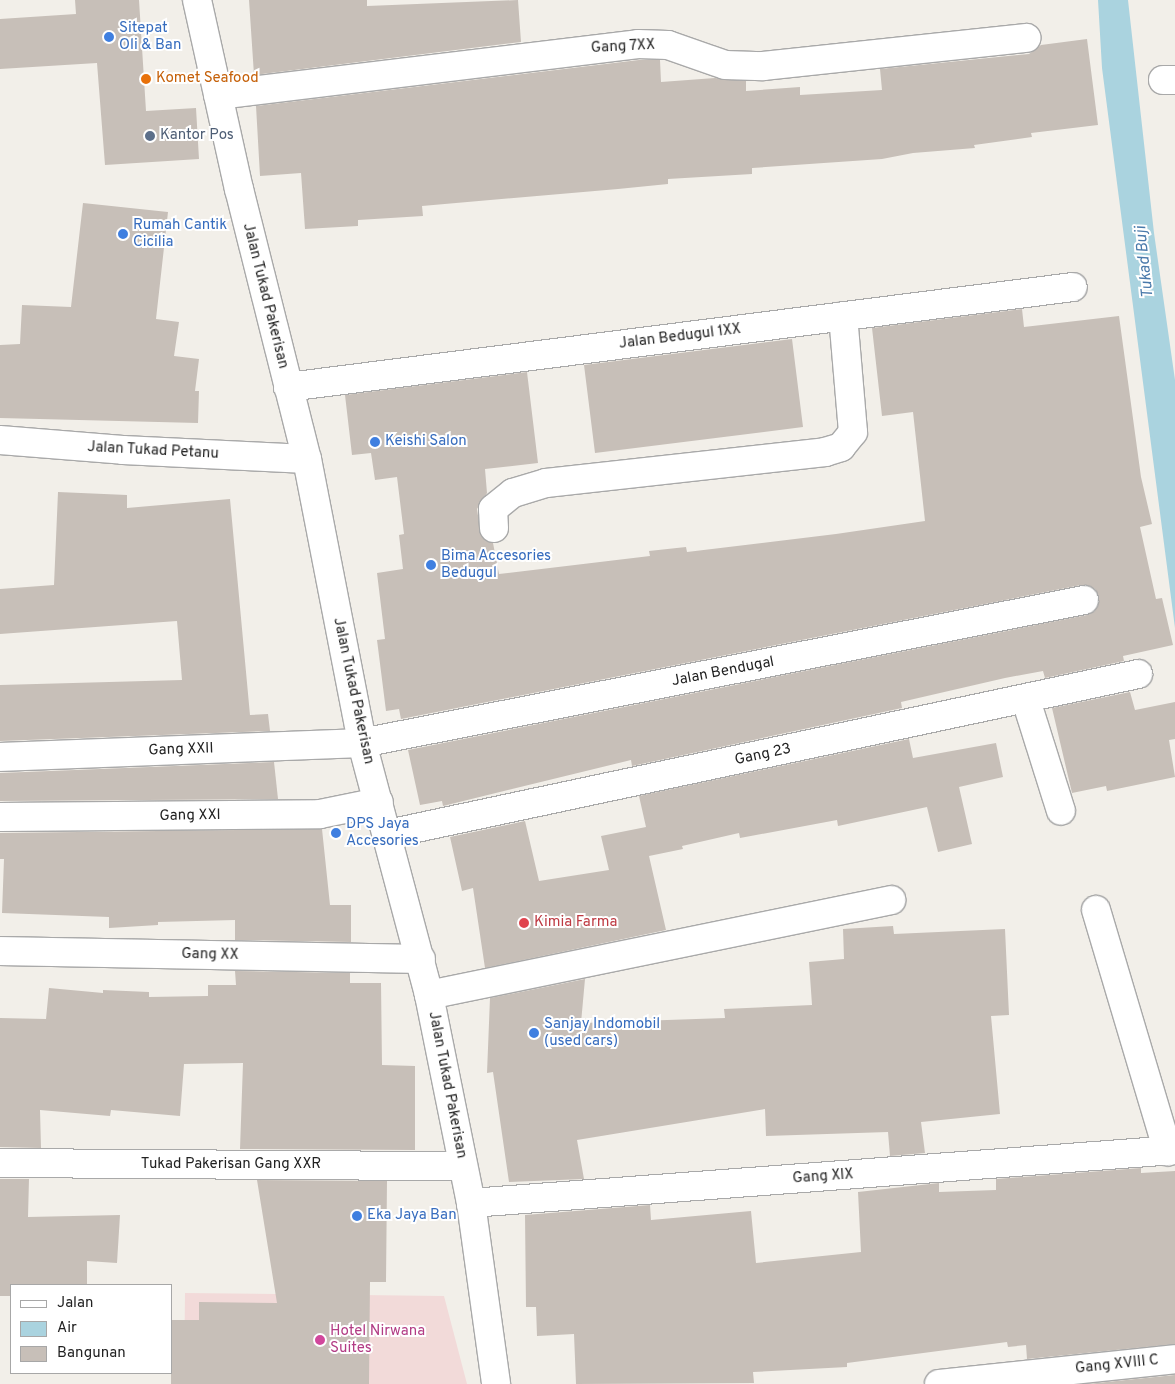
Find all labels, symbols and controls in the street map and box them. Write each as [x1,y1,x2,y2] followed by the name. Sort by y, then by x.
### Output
[119,19,181,54] place label: Sitepat Oli & Ban
[103,31,115,43] marker: Sitepat Oli & Ban
[590,36,656,58] street label: Gang 7XX
[156,70,259,88] place label: Komet Seafood
[140,73,152,85] marker: Komet Seafood
[160,127,234,145] place label: Kantor Pos
[144,130,156,142] marker: Kantor Pos
[133,216,227,251] place label: Rumah Cantik Cicilia
[238,221,292,371] street label: Jalan Tukad Pakerisan
[1132,225,1158,299] water label: Tukad Buji
[117,228,129,240] marker: Rumah Cantik Cicilia
[618,321,742,353] street label: Jalan Bedugul 1XX
[385,433,467,451] place label: Keishi Salon
[369,436,381,448] marker: Keishi Salon
[87,439,219,463] street label: Jalan Tukad Petanu
[441,547,552,582] place label: Bima Accesories Bedugul
[425,559,437,571] marker: Bima Accesories Bedugul
[329,616,377,766] street label: Jalan Tukad Pakerisan
[670,653,776,691] street label: Jalan Bendugal
[148,740,214,760] street label: Gang XXII
[733,740,793,770] street label: Gang 23
[159,806,221,826] street label: Gang XXI
[346,815,419,850] place label: DPS Jaya Accesories
[330,827,342,839] marker: DPS Jaya Accesories
[534,914,617,932] place label: Kimia Farma
[518,917,530,929] marker: Kimia Farma
[181,946,239,964] street label: Gang XX
[424,1010,470,1160] street label: Jalan Tukad Pakerisan
[544,1015,660,1050] place label: Sanjay Indomobil (used cars)
[528,1027,540,1039] marker: Sanjay Indomobil (used cars)
[141,1156,321,1174] street label: Tukad Pakerisan Gang XXR
[792,1166,854,1188] street label: Gang XIX
[367,1207,457,1225] place label: Eka Jaya Ban
[351,1210,363,1222] marker: Eka Jaya Ban
[10,1284,172,1374] legend
[57,1294,94,1313] text: Jalan
[57,1319,77,1338] text: Air
[330,1322,425,1357] place label: Hotel Nirwana Suites
[314,1334,326,1346] marker: Hotel Nirwana Suites
[57,1344,126,1363] text: Bangunan
[1074,1352,1160,1378] street label: Gang XVIII C

